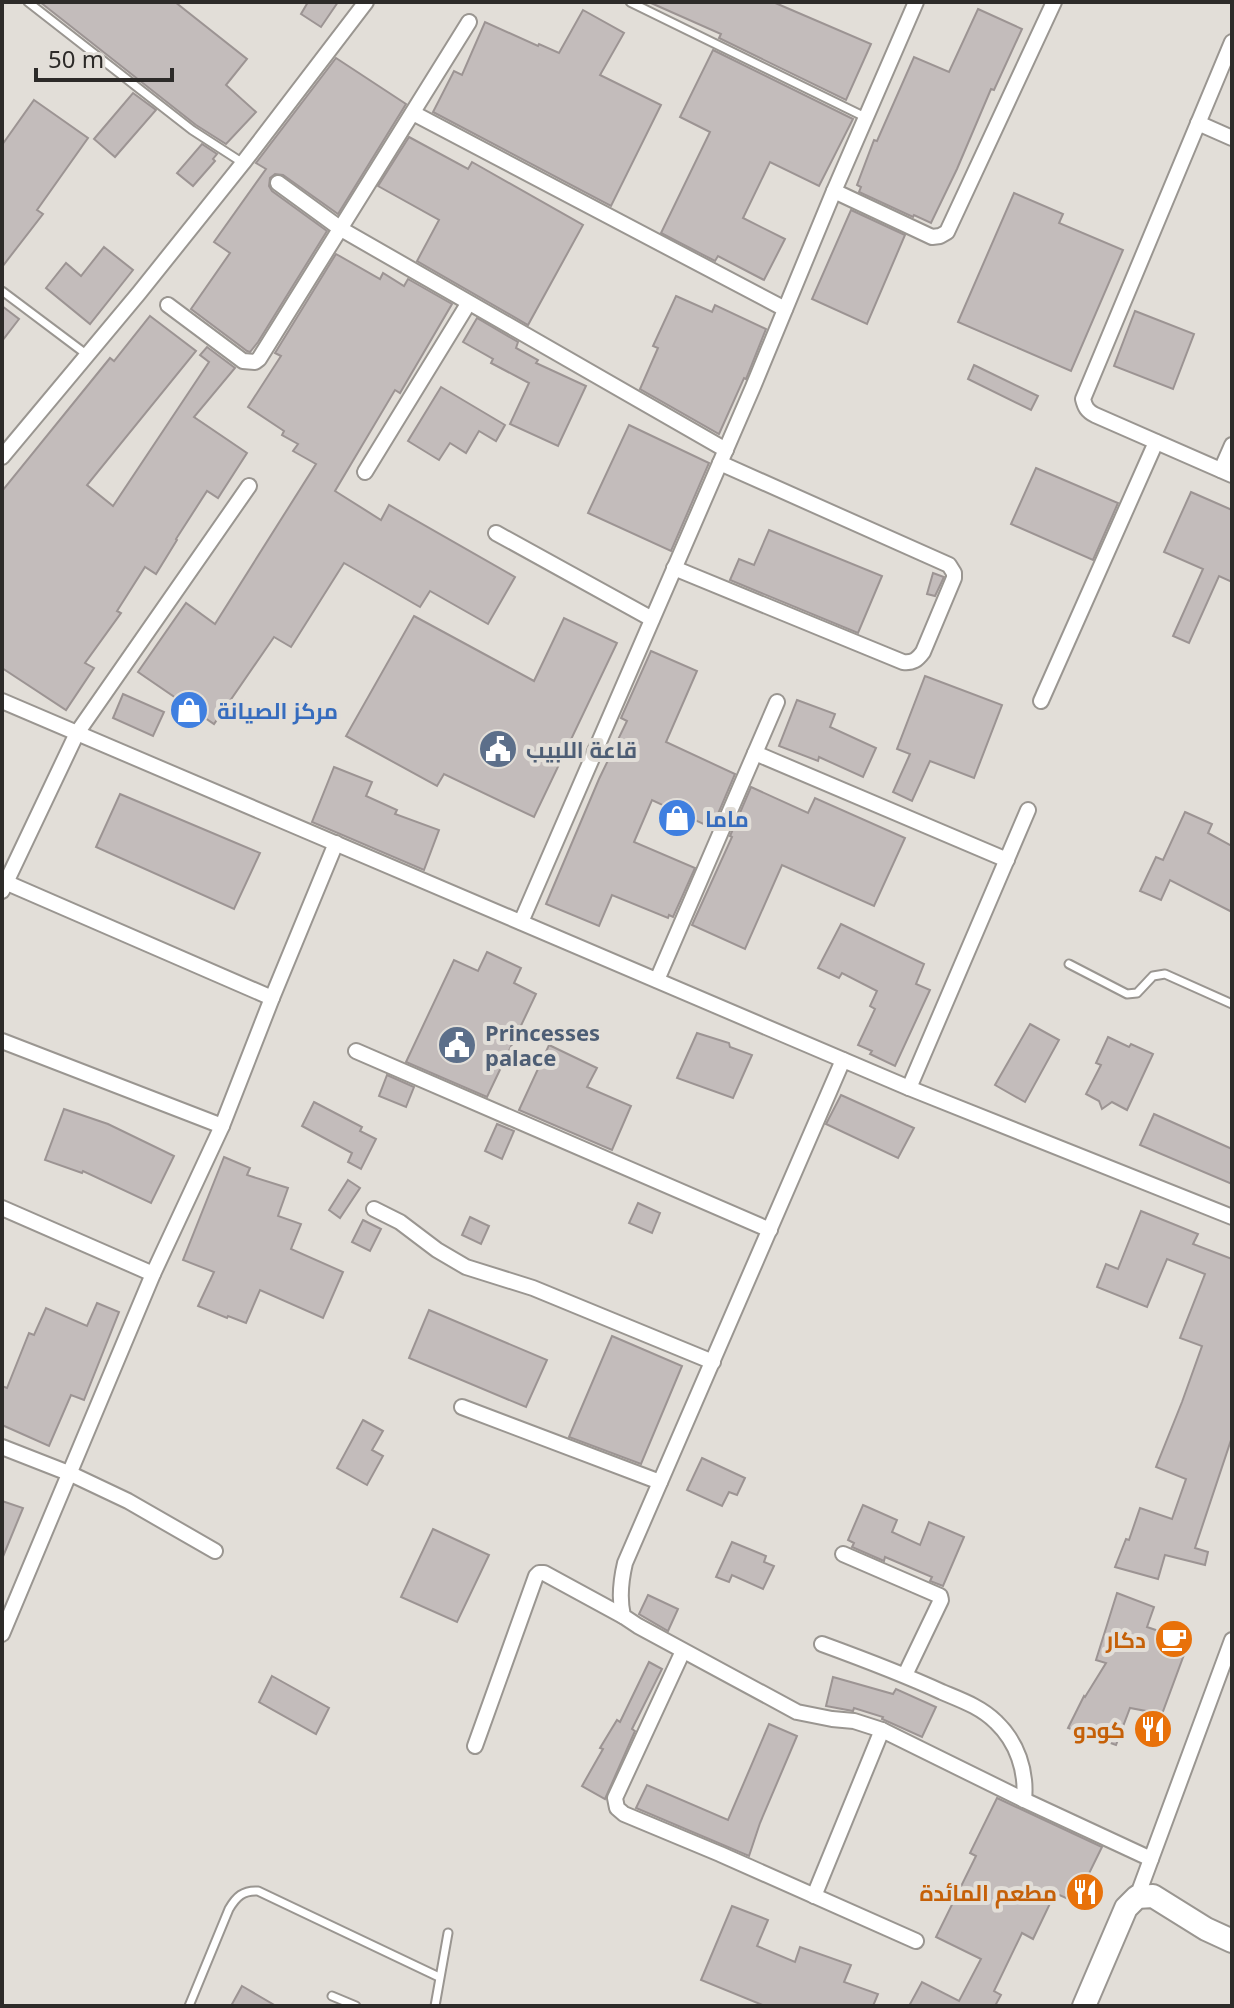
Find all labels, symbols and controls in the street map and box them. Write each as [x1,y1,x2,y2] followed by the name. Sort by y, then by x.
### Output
[36,32,172,82] scale bar
[48,42,104,75] text: 50 m
[168,689,210,731] shop icon: مركز الصيانة
[217,695,338,725] place label: مركز الصيانة
[477,728,519,770] public building icon: قاعة اللبيب
[526,734,637,764] place label: قاعة اللبيب
[656,797,698,839] shop icon: ماما
[705,803,749,833] place label: ماما
[485,1017,600,1072] place label: Princesses palace
[436,1024,478,1066] public building icon: Princesses palace
[1153,1618,1195,1660] cafe icon: دكار
[1105,1624,1146,1654] place label: دكار
[1132,1708,1174,1750] restaurant icon: كودو
[1073,1714,1125,1744] place label: كودو
[1064,1871,1106,1913] restaurant icon: مطعم المائدة
[920,1877,1057,1909] place label: مطعم المائدة

